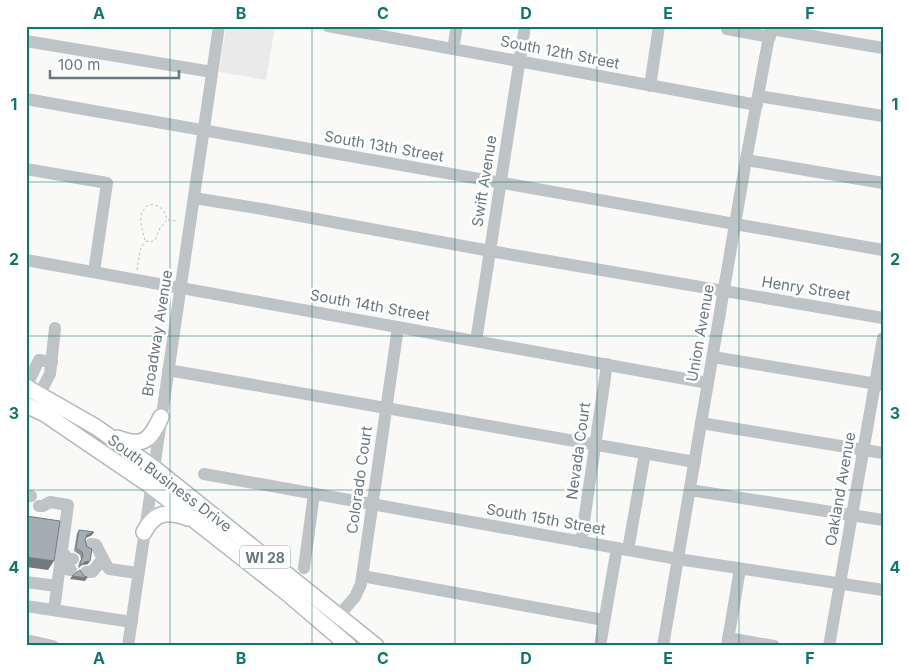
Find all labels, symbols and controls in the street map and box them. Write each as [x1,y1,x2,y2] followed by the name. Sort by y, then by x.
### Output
[93,3,105,23] text: A
[236,3,246,23] text: B
[377,3,389,23] text: C
[520,3,532,23] text: D
[663,3,673,23] text: E
[805,3,815,23] text: F
[499,31,621,73] street label: South 12th Street
[50,48,179,80] scale bar
[58,55,100,74] text: 100 m
[11,94,17,114] text: 1
[892,94,898,114] text: 1
[323,126,445,166] street label: South 13th Street
[467,134,501,228] street label: Swift Avenue
[9,249,19,269] text: 2
[890,249,900,269] text: 2
[138,268,176,398] street label: Broadway Avenue
[760,272,852,304] street label: Henry Street
[682,283,718,383] street label: Union Avenue
[308,285,432,325] street label: South 14th Street
[562,401,594,501] street label: Nevada Court
[9,403,19,423] text: 3
[890,403,900,423] text: 3
[342,425,376,535] street label: Colorado Court
[104,430,236,536] street label: South Business Drive
[821,431,859,547] street label: Oakland Avenue
[485,499,607,539] street label: South 15th Street
[240,546,290,568] road number: WI 28
[9,557,20,577] text: 4
[890,557,901,577] text: 4
[93,648,105,668] text: A
[236,648,246,668] text: B
[377,648,389,668] text: C
[520,648,532,668] text: D
[663,648,673,668] text: E
[805,648,815,668] text: F

